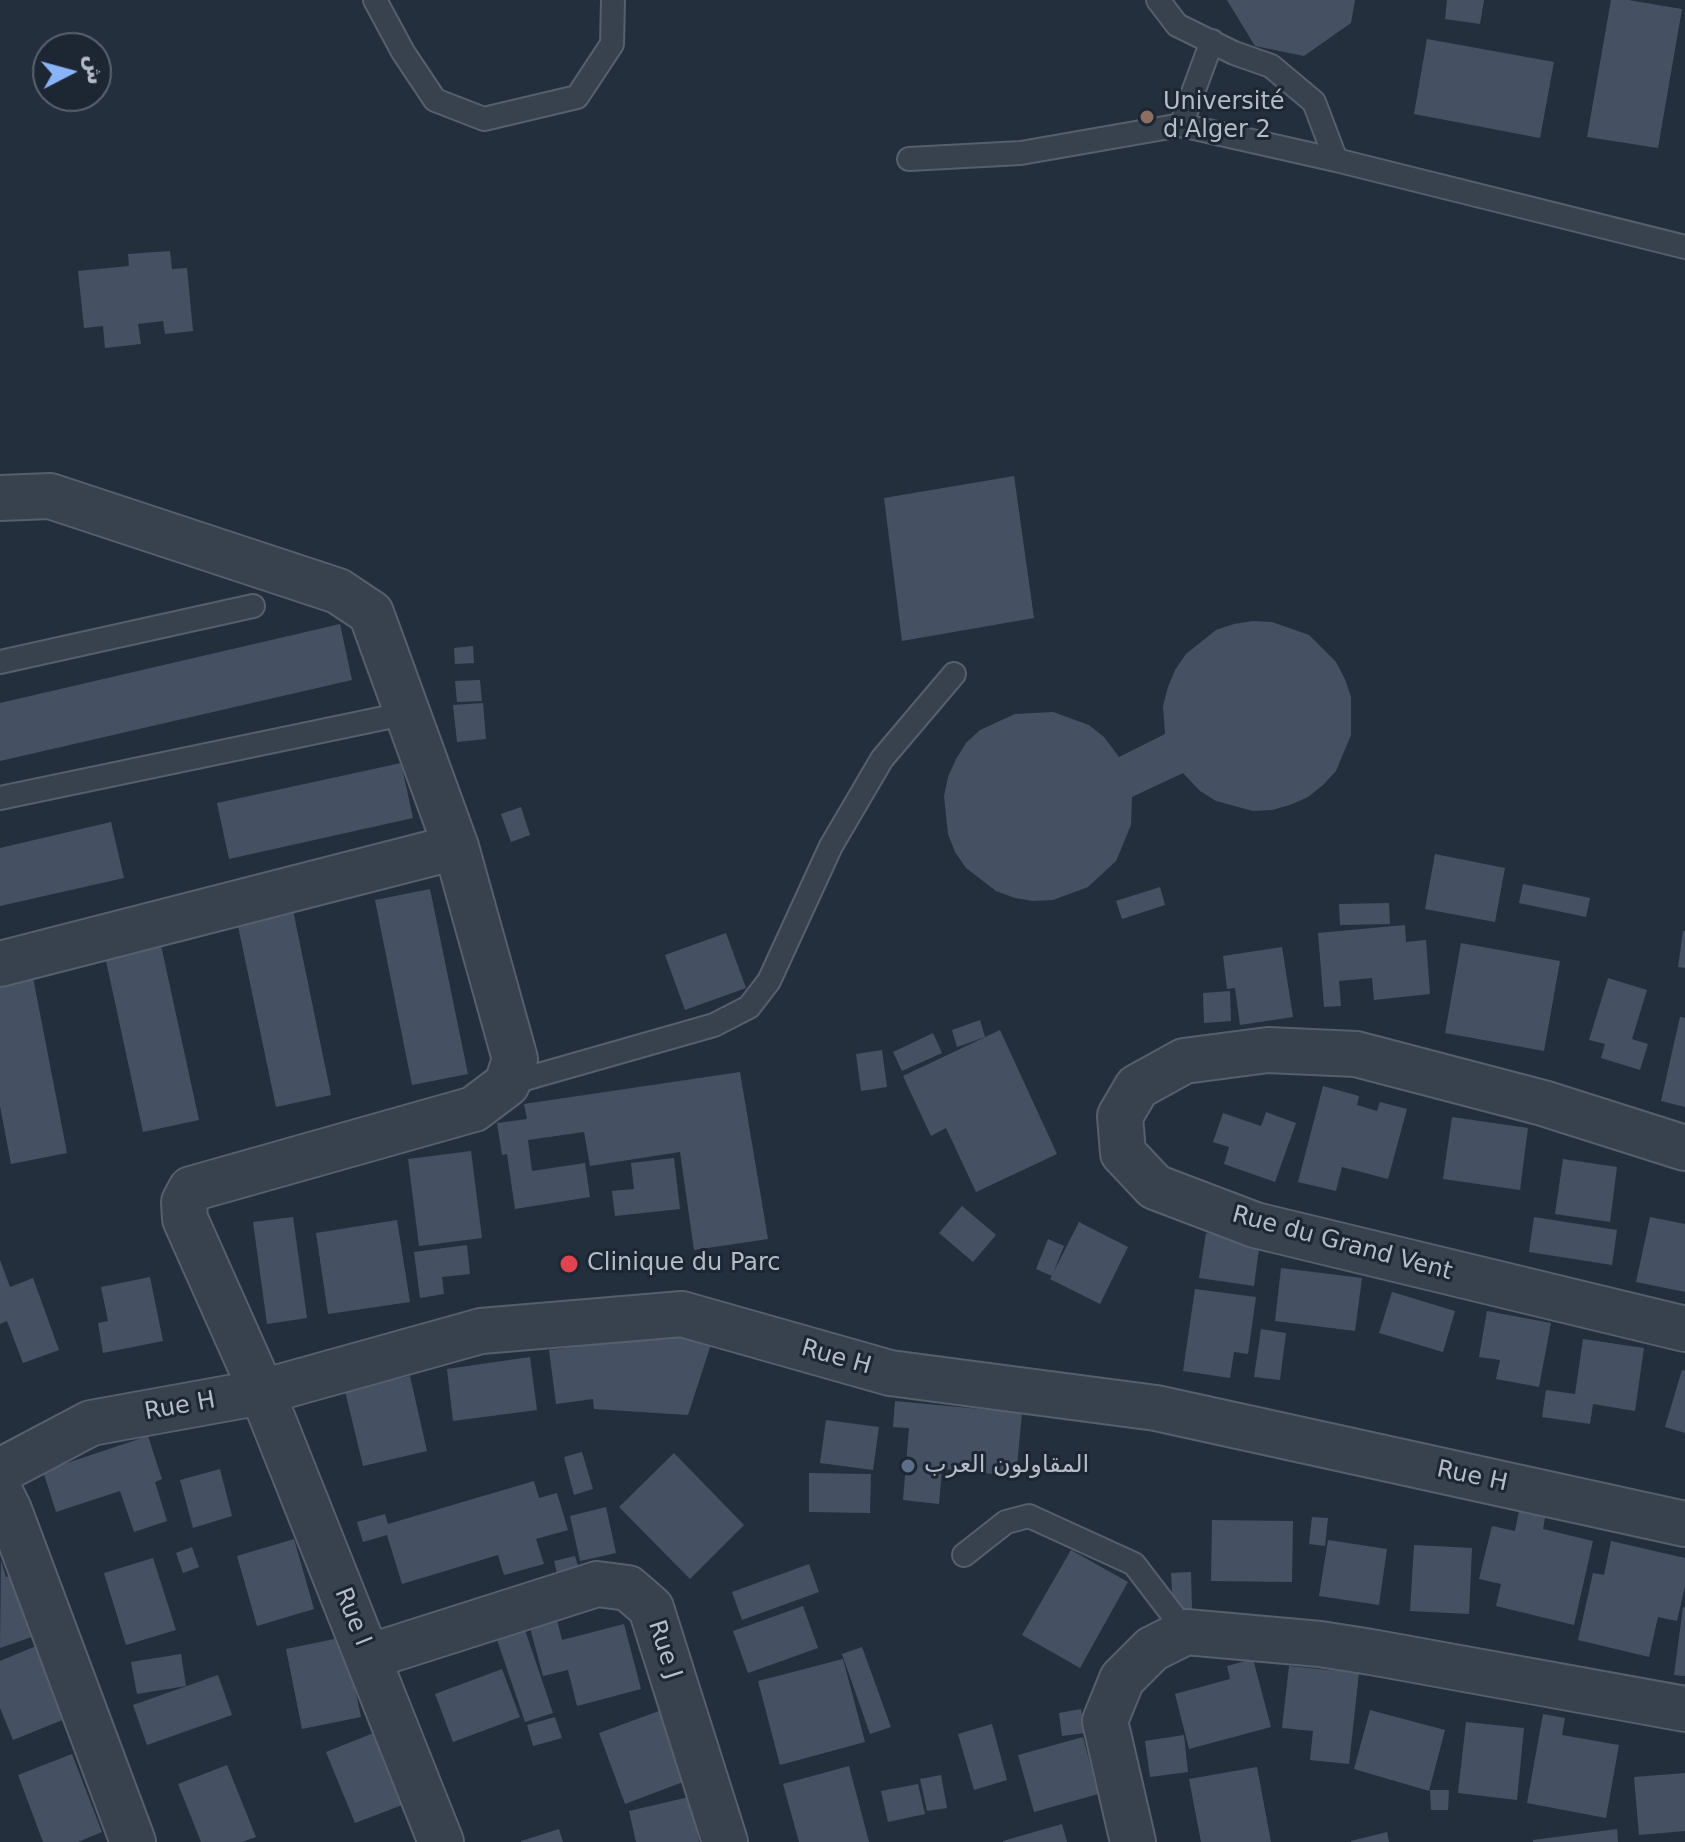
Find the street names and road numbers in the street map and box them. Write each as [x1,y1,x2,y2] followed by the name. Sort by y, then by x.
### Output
[1229,1201,1455,1287] street label: Rue du Grand Vent
[798,1334,874,1382] street label: Rue H
[142,1387,218,1427] street label: Rue H
[1434,1456,1510,1498] street label: Rue H
[327,1584,377,1650] street label: Rue I
[641,1617,687,1683] street label: Rue J

